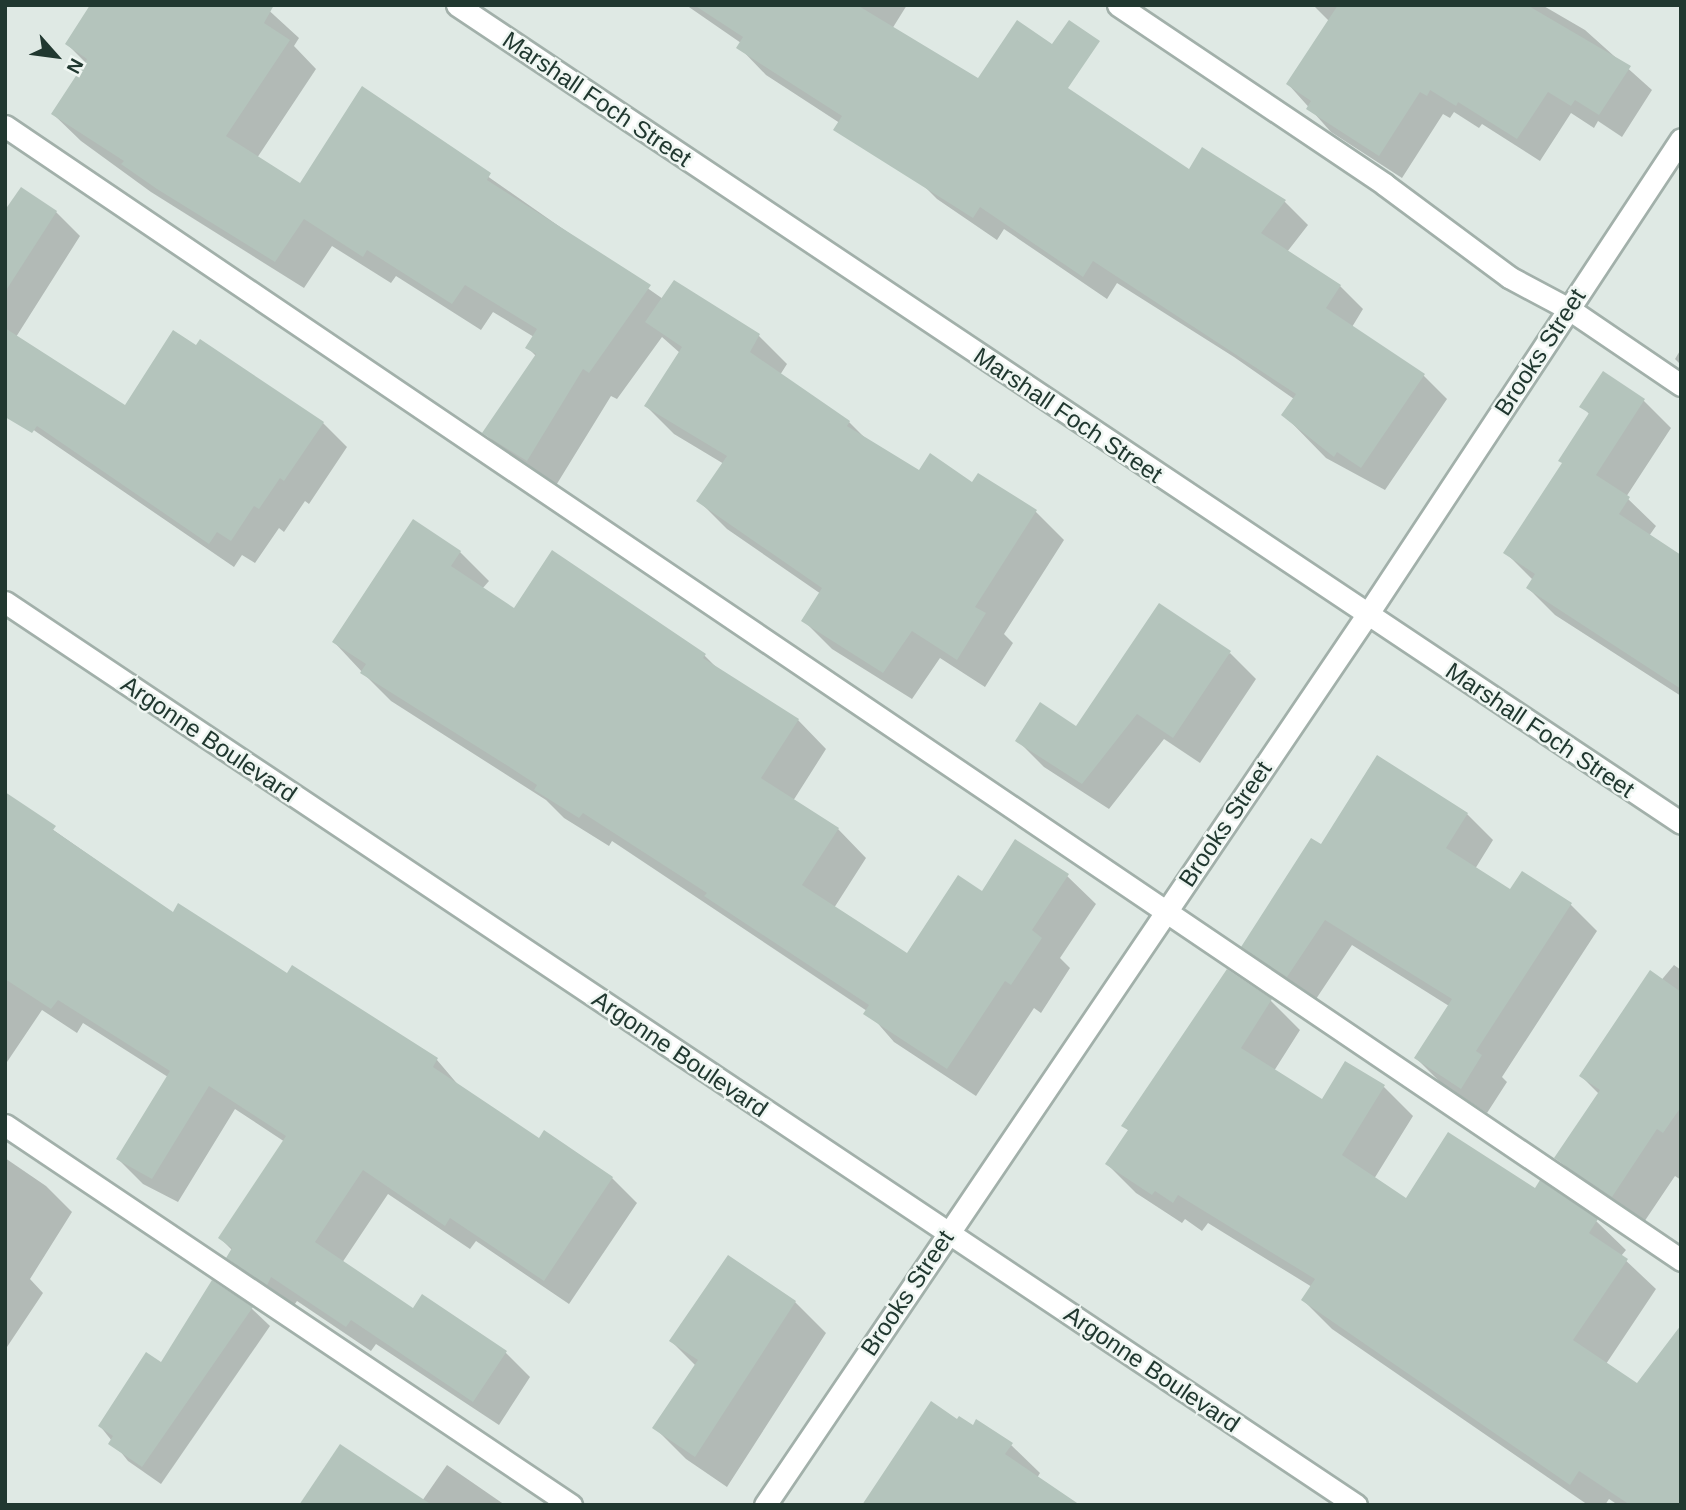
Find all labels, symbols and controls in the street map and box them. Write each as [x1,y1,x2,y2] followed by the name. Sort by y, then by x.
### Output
[21,21,91,91] north arrow
[497,25,697,173] street label: Marshall Foch Street
[62,55,87,77] text: N
[1488,283,1592,421] street label: Brooks Street
[968,341,1168,489] street label: Marshall Foch Street
[1440,656,1640,804] street label: Marshall Foch Street
[116,670,302,808] street label: Argonne Boulevard
[1172,756,1278,892] street label: Brooks Street
[587,985,773,1123] street label: Argonne Boulevard
[854,1225,960,1361] street label: Brooks Street
[1059,1300,1245,1438] street label: Argonne Boulevard

